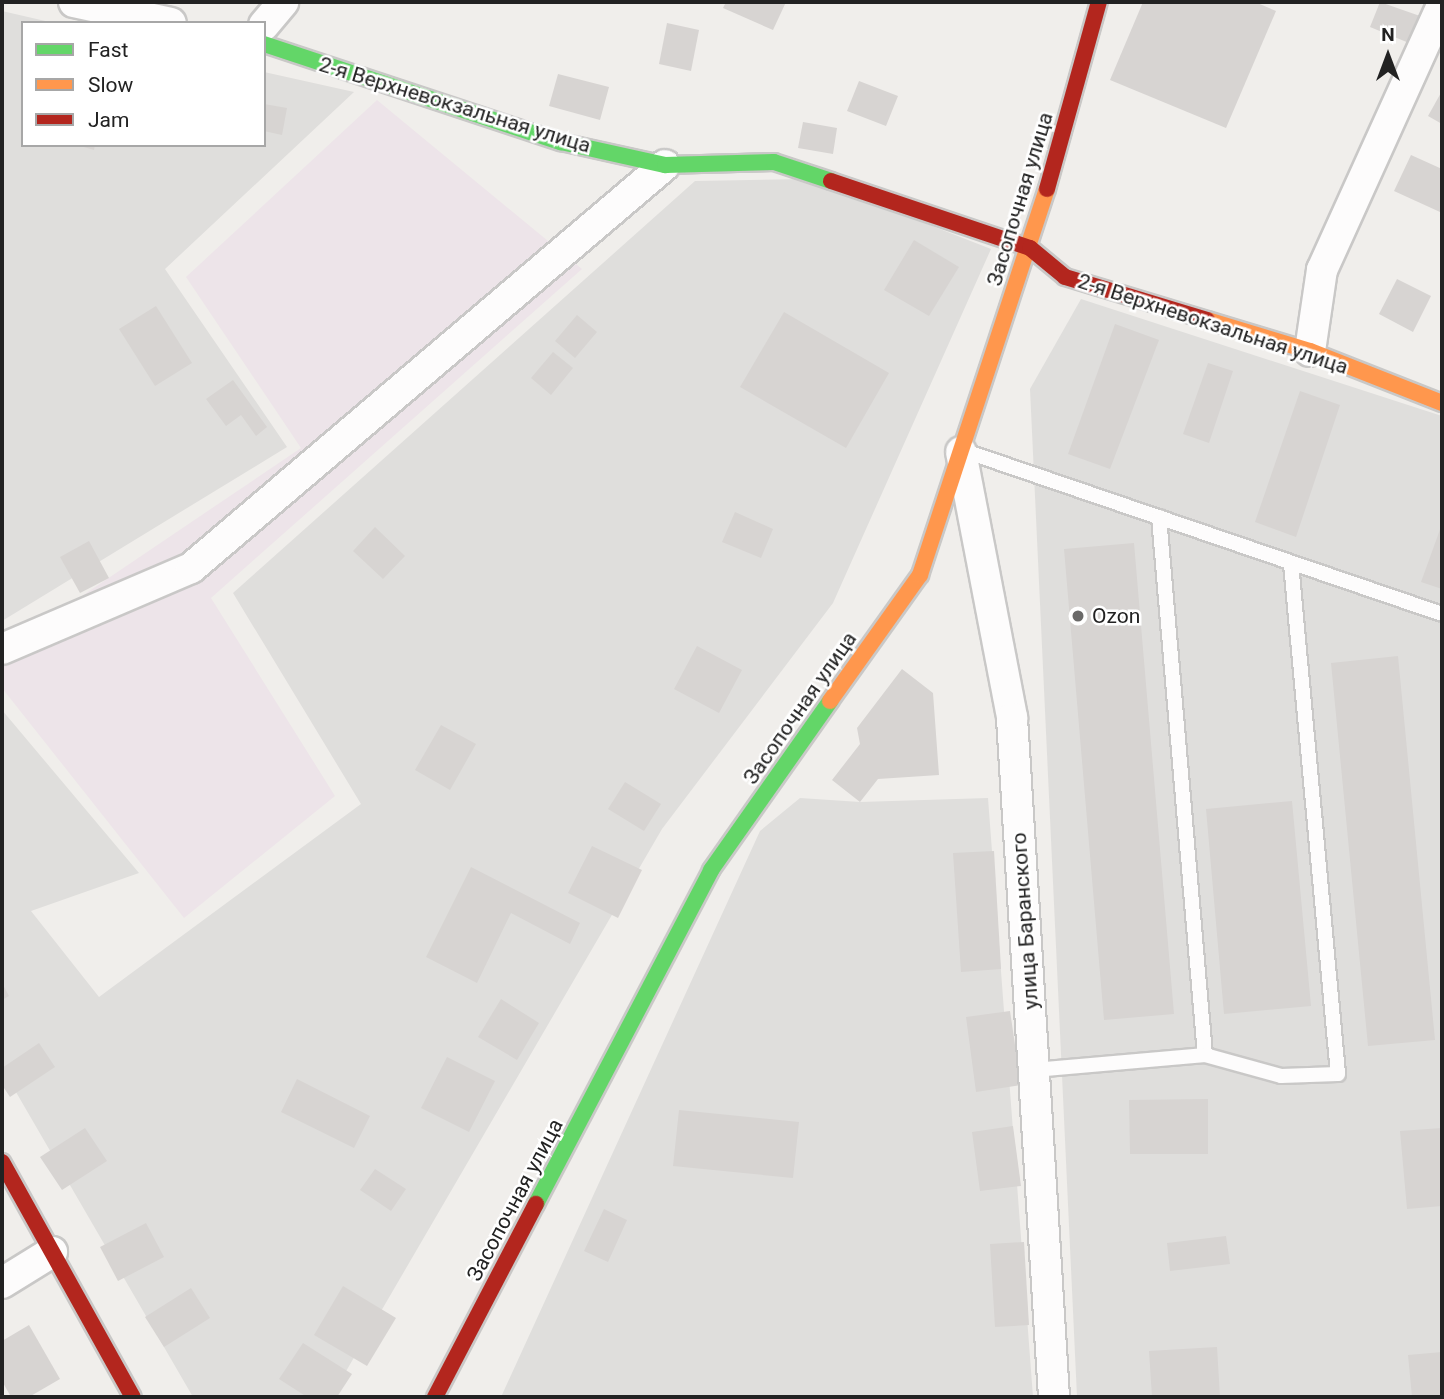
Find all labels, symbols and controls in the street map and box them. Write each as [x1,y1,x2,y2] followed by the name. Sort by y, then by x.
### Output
[21,21,266,147] legend
[1353,21,1423,91] north arrow
[1381,23,1395,46] text: N
[88,38,128,62] text: Fast
[316,52,594,158] street label: 2-я Верхневокзальная улица
[88,73,133,97] text: Slow
[88,108,129,132] text: Jam
[982,109,1058,289] street label: Засопочная улица
[1075,268,1351,380] street label: 2-я Верхневокзальная улица
[1092,603,1140,629] place label: Ozon
[1070,608,1086,624] marker: Ozon
[738,627,862,789] street label: Засопочная улица
[1006,832,1044,1010] street label: улица Баранского
[462,1114,568,1286] street label: Засопочная улица

